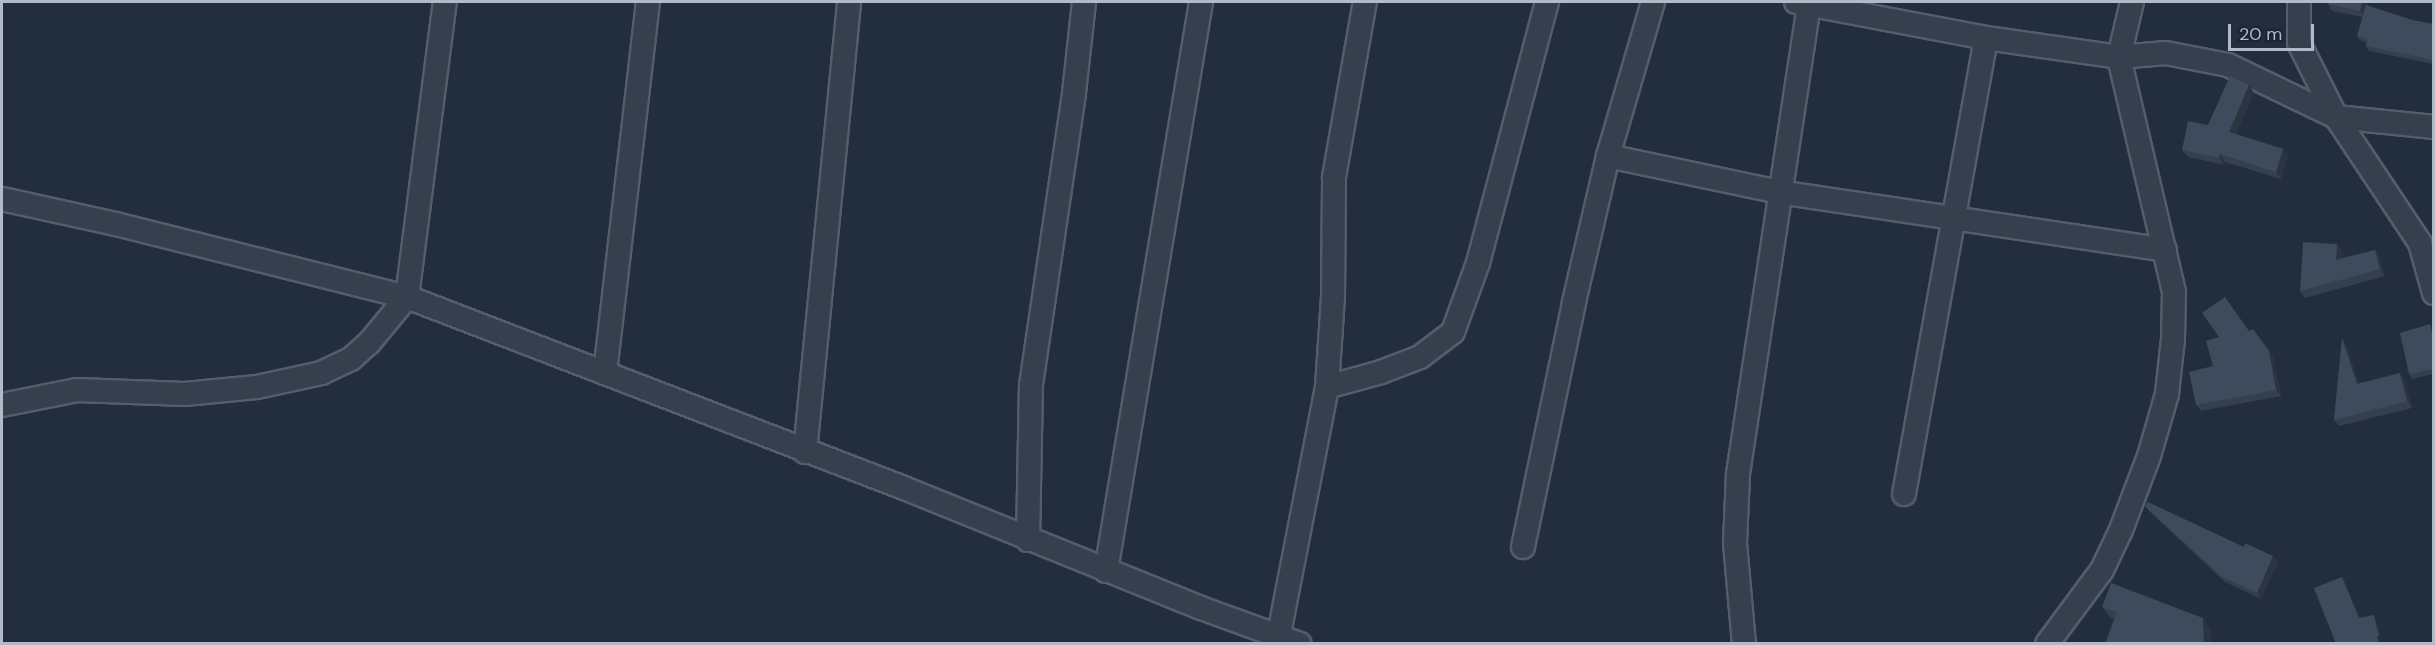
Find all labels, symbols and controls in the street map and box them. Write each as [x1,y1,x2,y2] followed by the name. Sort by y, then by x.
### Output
[2231,12,2316,50] scale bar
[2239,22,2282,46] text: 20 m

